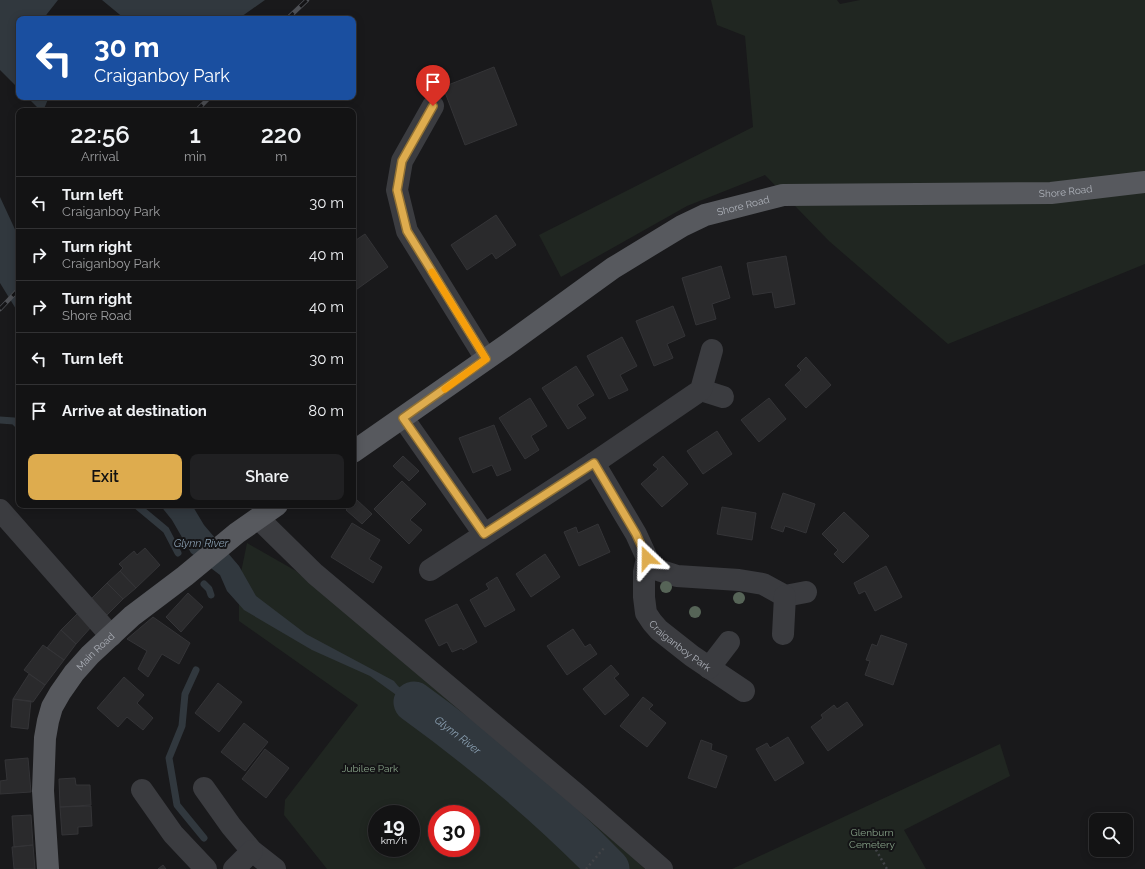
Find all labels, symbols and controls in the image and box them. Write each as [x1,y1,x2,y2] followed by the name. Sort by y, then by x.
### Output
[94,31,160,64] text: 30 m
[28,32,80,84] icon: left
[94,65,230,86] text: Craiganboy Park
[416,65,450,106] pin
[422,71,444,93] icon: arrive
[70,120,130,149] text: 22:56
[190,120,201,149] text: 1
[261,120,302,149] text: 220
[81,149,119,164] text: Arrival
[184,149,206,164] text: min
[275,149,287,164] text: m
[1039,183,1093,199] street label: Shore Road
[62,186,123,204] text: Turn left
[28,192,50,214] icon: left
[309,194,344,212] text: 30 m
[716,194,770,218] street label: Shore Road
[62,204,160,219] text: Craiganboy Park
[62,238,132,256] text: Turn right
[28,244,50,266] icon: right
[309,246,344,264] text: 40 m
[62,256,160,271] text: Craiganboy Park
[62,290,132,308] text: Turn right
[28,296,50,318] icon: right
[309,298,344,316] text: 40 m
[62,308,132,323] text: Shore Road
[28,348,50,370] icon: left
[62,350,123,368] text: Turn left
[309,350,344,368] text: 30 m
[28,400,50,422] icon: arrive
[62,402,207,420] text: Arrive at destination
[308,402,344,420] text: 80 m
[28,454,182,500] button: Exit
[190,454,344,500] button: Share
[174,537,230,550] water label: Glynn River
[626,537,668,579] position arrow
[647,618,714,674] street label: Craiganboy Park
[74,630,117,672] street label: Main Road
[432,714,484,758] water label: Glynn River
[342,763,399,774] park label: Jubilee Park
[428,805,480,857] speed limit sign: 30
[1089,813,1133,857] map controls
[1089,813,1133,857] button: search
[383,814,405,838] text: 19
[849,827,895,850] park label: Glenburn Cemetery
[381,835,407,846] text: km/h

